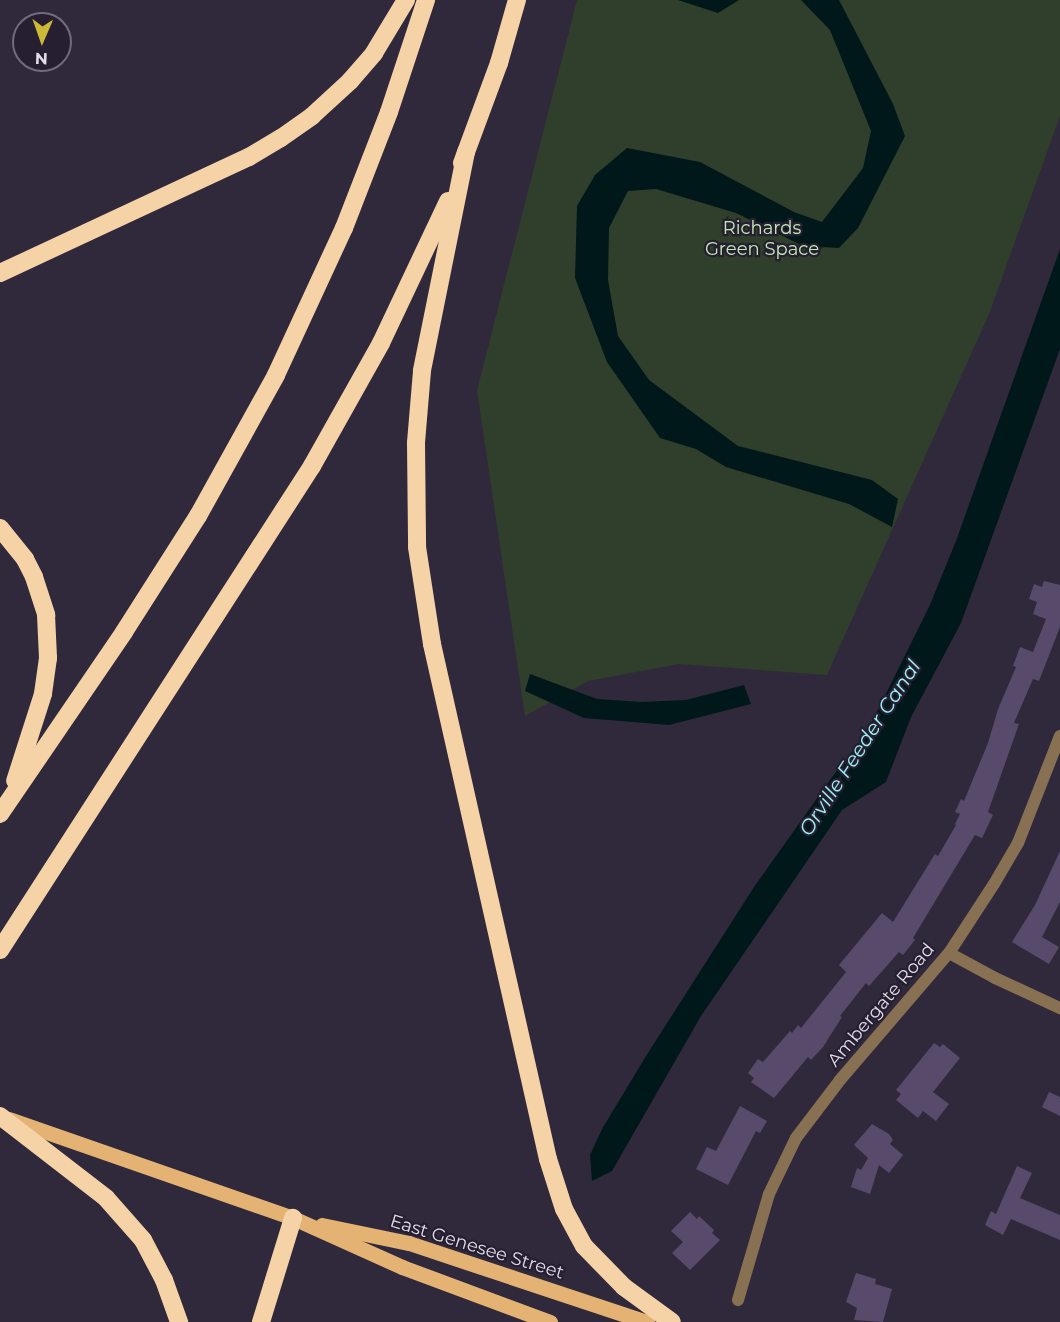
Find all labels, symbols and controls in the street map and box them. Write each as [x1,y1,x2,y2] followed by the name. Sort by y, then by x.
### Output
[12,12,72,72] north arrow
[35,49,48,68] text: N
[705,218,819,260] park label: Richards Green Space
[794,656,926,840] water label: Orville Feeder Canal
[823,939,939,1071] street label: Ambergate Road
[387,1210,567,1284] street label: East Genesee Street

